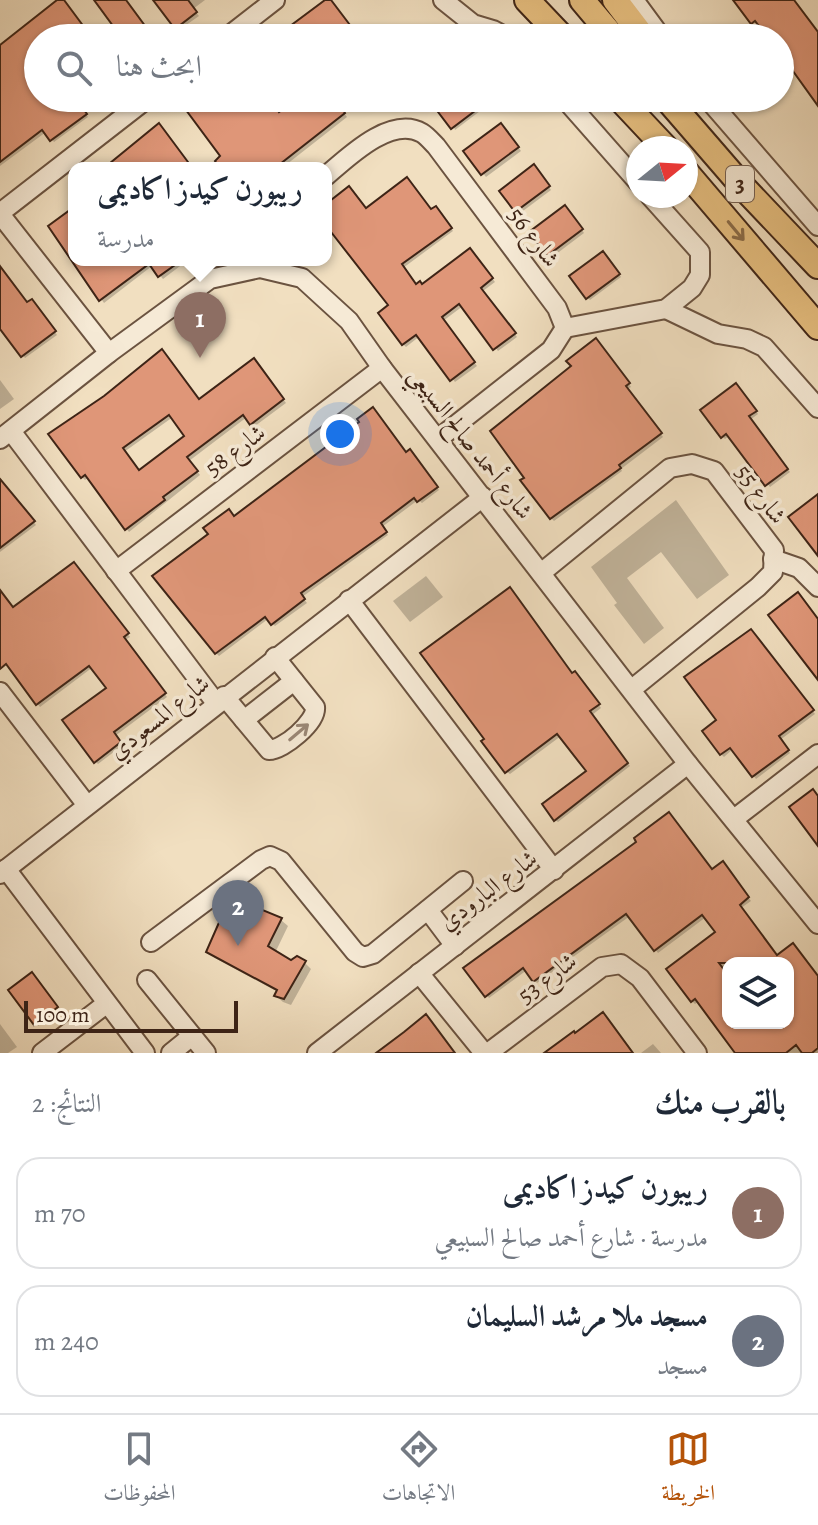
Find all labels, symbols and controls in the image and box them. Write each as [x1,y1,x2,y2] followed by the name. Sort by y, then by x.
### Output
[24,24,794,112] search box
[52,46,96,90] icon: search
[116,46,202,86] text: ابحث هنا
[626,136,698,208] north arrow
[68,162,332,266] popup
[726,166,754,202] road number: 3
[97,169,303,209] text: ريبورن كيدز اكاديمى
[498,200,567,276] street label: شارع 56
[97,221,155,256] text: مدرسة
[727,221,745,241] one-way arrow
[174,292,226,358] pin: 1
[397,360,541,530] street label: شارع أحمد صالح السبيعي
[320,414,360,454] your location
[198,417,274,487] street label: شارع 58
[725,458,794,533] street label: شارع 55
[102,667,219,770] street label: شارع المسعودي
[288,723,309,741] one-way arrow
[432,842,546,941] street label: شارع البارودي
[212,880,264,946] pin: 2
[511,945,586,1014] street label: شارع 53
[722,957,794,1029] map controls
[722,957,794,1029] button: layers
[24,997,238,1033] scale bar
[36,1000,90,1030] text: 100 m
[654,1078,786,1125] text: بالقرب منك
[32,1086,101,1121] text: النتائج: 2
[503,1168,708,1208] text: ريبورن كيدز اكاديمى
[34,1196,86,1231] text: 70 m
[753,1196,763,1231] text: 1
[435,1220,708,1255] text: مدرسة · شارع أحمد صالح السبيعي
[465,1296,708,1336] text: مسجد ملا مرشد السليمان
[34,1324,99,1359] text: 240 m
[752,1324,764,1359] text: 2
[657,1348,708,1383] text: مسجد
[103,1427,176,1514] tab: المحفوظات
[382,1427,455,1514] tab: الاتجاهات
[661,1427,715,1514] tab: الخريطة

